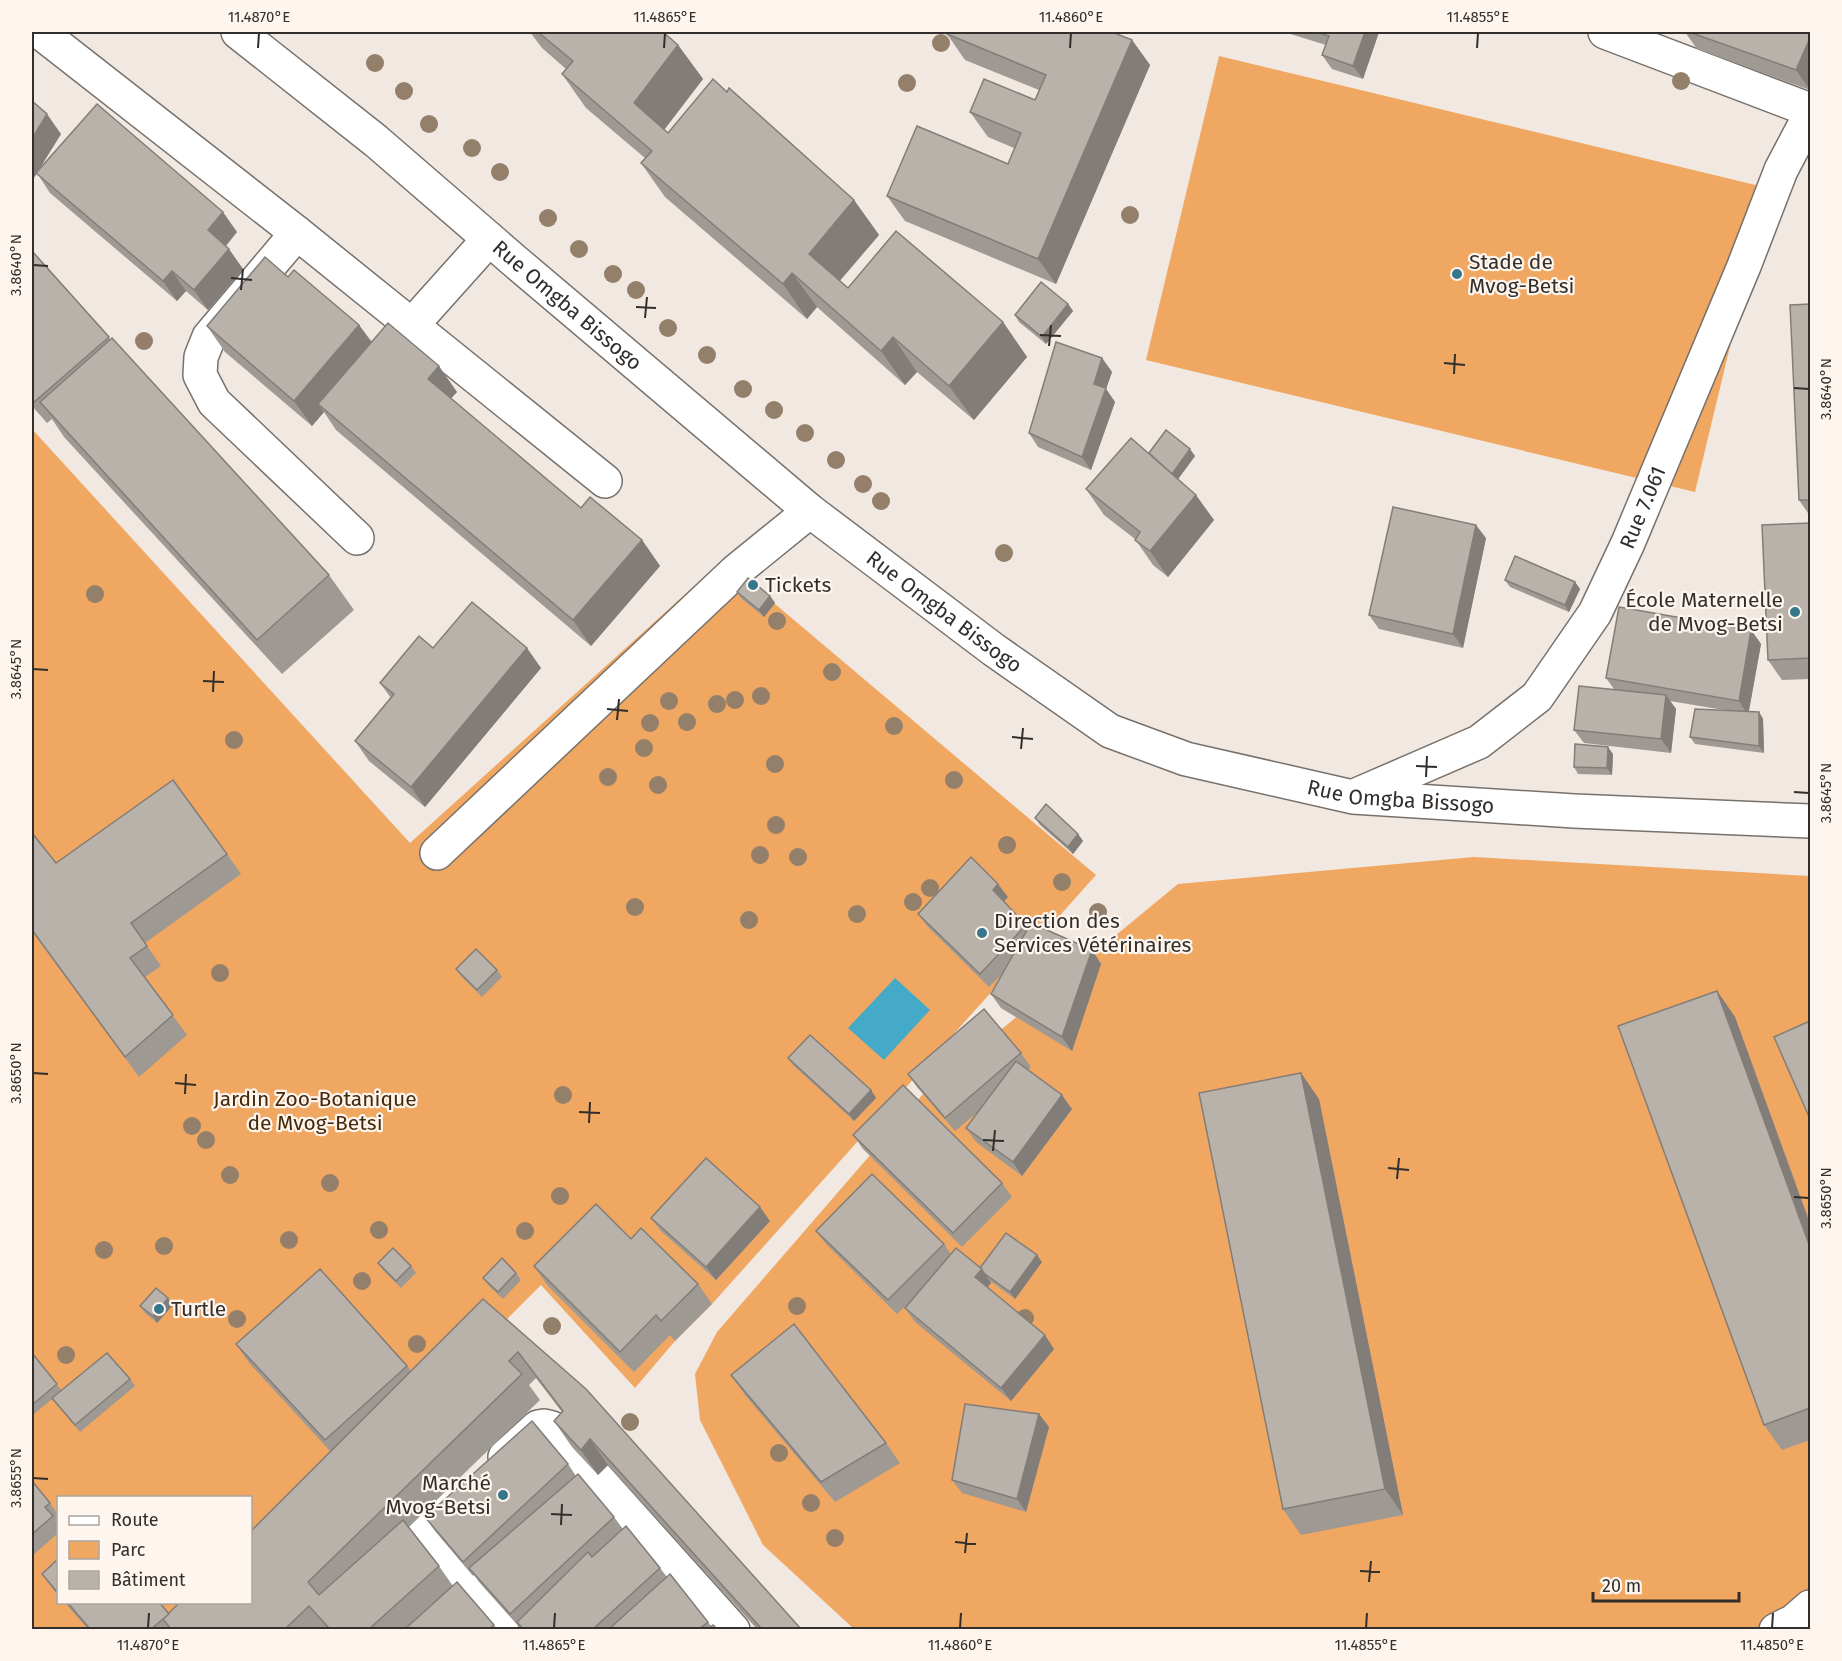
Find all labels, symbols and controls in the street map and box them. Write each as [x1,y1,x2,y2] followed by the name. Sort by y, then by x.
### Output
[228,8,290,26] text: 11.4870°E
[633,8,697,26] text: 11.4865°E
[1039,8,1103,26] text: 11.4860°E
[1447,8,1509,26] text: 11.4855°E
[7,234,25,296] text: 3.8640°N
[487,235,647,376] street label: Rue Omgba Bissogo
[1469,249,1575,299] place label: Stade de Mvog-Betsi
[1450,267,1464,281] marker: Stade de Mvog-Betsi
[1817,358,1835,420] text: 3.8640°N
[1614,462,1672,553] street label: Rue 7.061
[861,545,1027,679] street label: Rue Omgba Bissogo
[765,572,831,598] place label: Tickets
[746,578,760,592] marker: Tickets
[1625,587,1783,637] place label: École Maternelle de Mvog-Betsi
[1788,605,1802,619] marker: École Maternelle de Mvog-Betsi
[7,639,25,699] text: 3.8645°N
[1817,763,1835,823] text: 3.8645°N
[1305,774,1495,819] street label: Rue Omgba Bissogo
[994,908,1192,958] place label: Direction des Services Vétérinaires
[975,926,989,940] marker: Direction des Services Vétérinaires
[7,1042,25,1104] text: 3.8650°N
[213,1086,417,1136] park label: Jardin Zoo-Botanique de Mvog-Betsi
[1817,1167,1835,1229] text: 3.8650°N
[171,1296,226,1322] place label: Turtle
[152,1302,166,1316] marker: Turtle
[7,1448,25,1508] text: 3.8655°N
[385,1470,491,1520] place label: Marché Mvog-Betsi
[496,1488,510,1502] marker: Marché Mvog-Betsi
[57,1496,252,1604] legend
[111,1509,159,1531] text: Route
[111,1539,146,1561] text: Parc
[1593,1565,1738,1603] scale bar
[111,1569,186,1591] text: Bâtiment
[1602,1575,1641,1597] text: 20 m
[117,1636,179,1654] text: 11.4870°E
[522,1636,586,1654] text: 11.4865°E
[928,1636,992,1654] text: 11.4860°E
[1335,1636,1397,1654] text: 11.4855°E
[1740,1636,1804,1654] text: 11.4850°E

